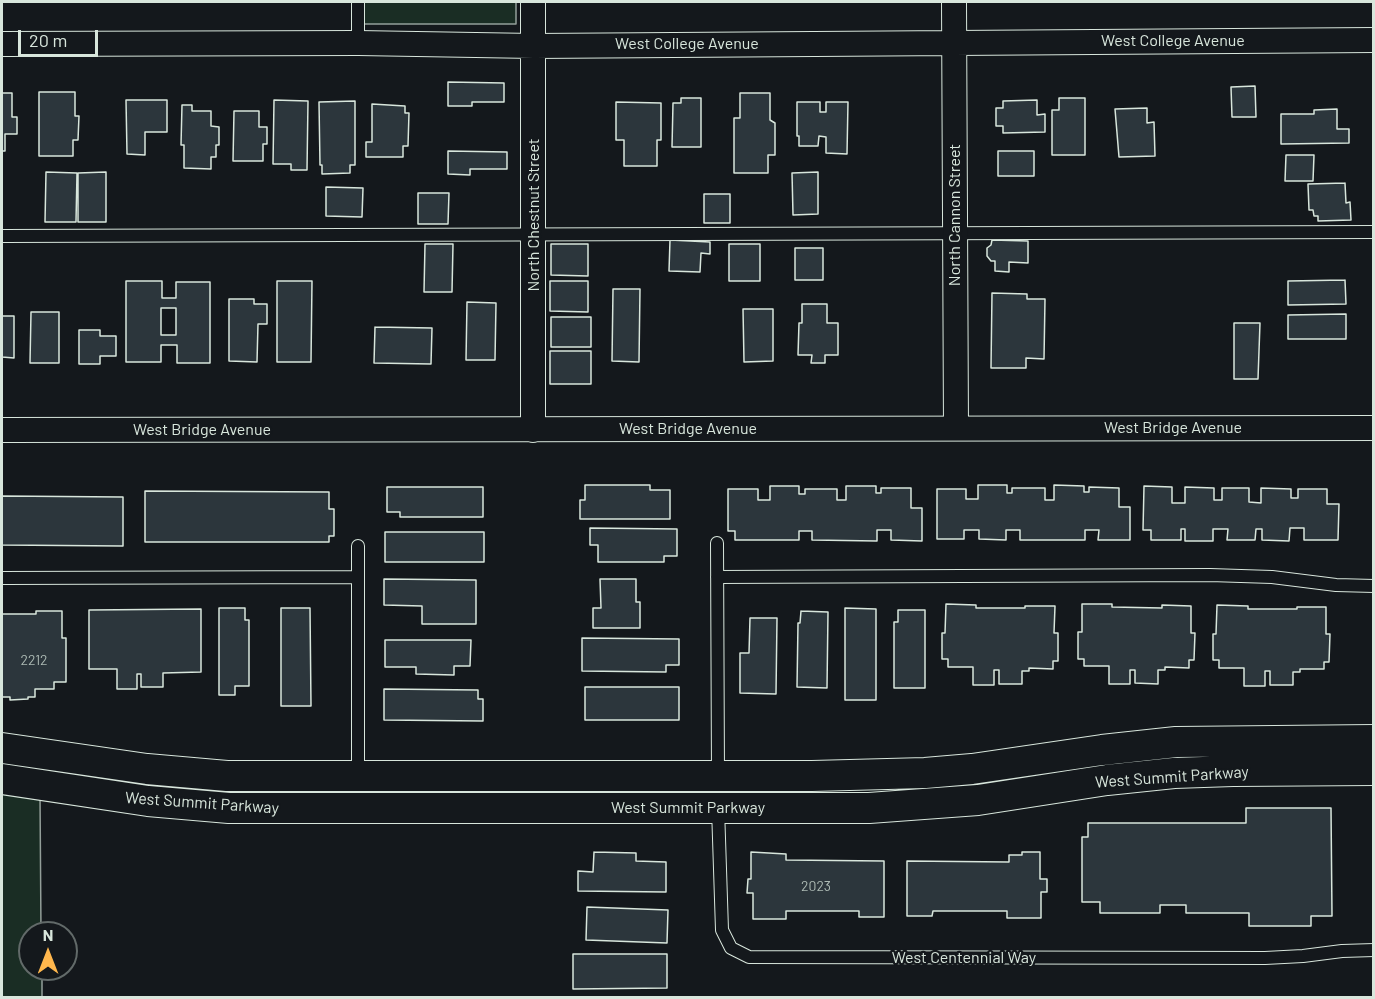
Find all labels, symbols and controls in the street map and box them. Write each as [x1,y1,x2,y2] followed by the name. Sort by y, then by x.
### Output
[21,18,100,56] scale bar
[29,29,67,51] text: 20 m
[1101,31,1245,51] street label: West College Avenue
[615,34,759,54] street label: West College Avenue
[524,138,544,292] street label: North Chestnut Street
[945,144,965,286] street label: North Cannon Street
[1104,418,1242,438] street label: West Bridge Avenue
[619,419,757,439] street label: West Bridge Avenue
[133,420,271,440] street label: West Bridge Avenue
[20,652,48,668] house number: 2212
[1094,762,1250,792] street label: West Summit Parkway
[124,788,280,818] street label: West Summit Parkway
[611,798,765,818] street label: West Summit Parkway
[801,878,831,894] house number: 2023
[18,921,78,981] north arrow
[43,925,53,944] text: N
[892,948,1036,968] street label: West Centennial Way

